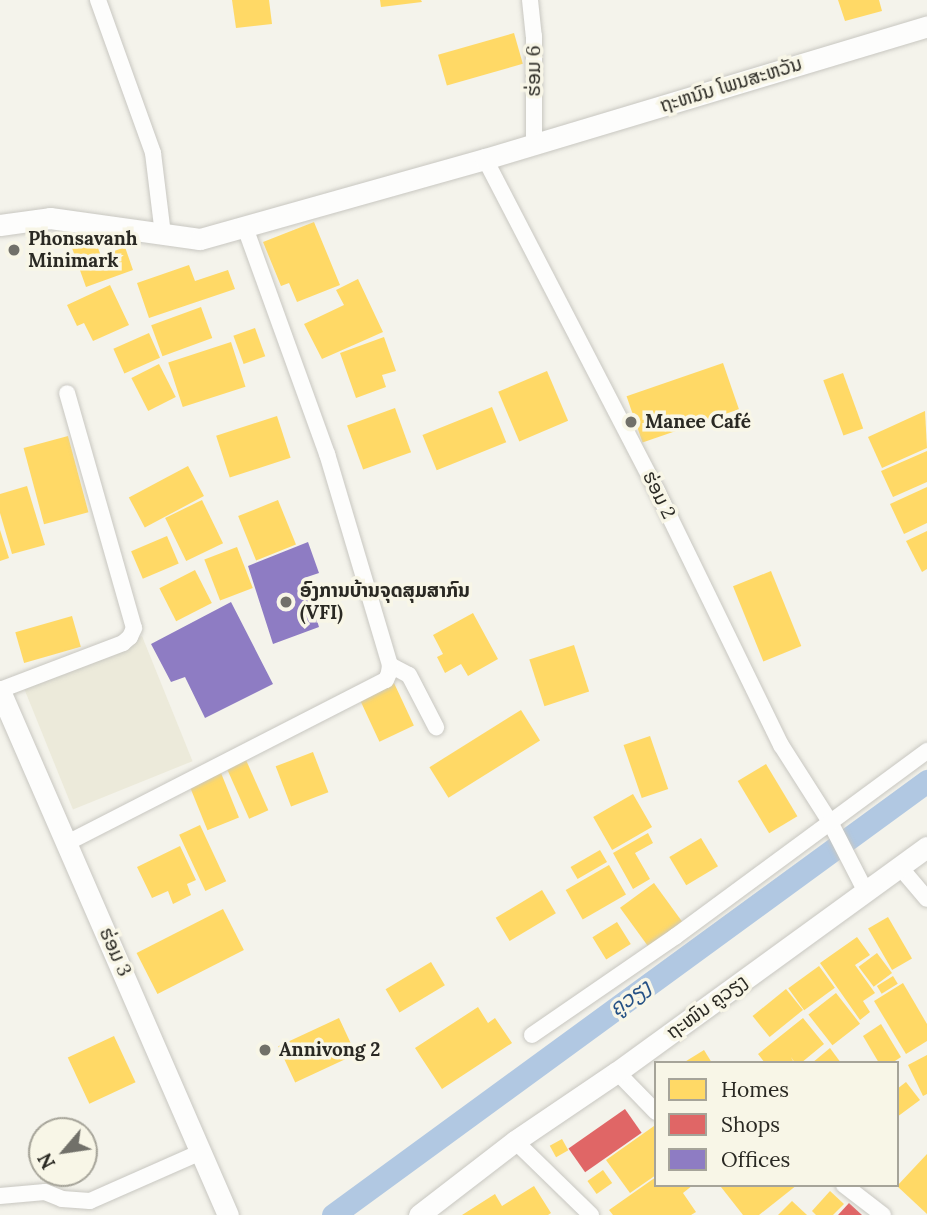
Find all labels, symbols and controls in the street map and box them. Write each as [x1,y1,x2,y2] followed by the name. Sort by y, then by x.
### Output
[523,45,545,97] street label: ຮ່ອມ 6
[657,53,805,117] street label: ຖະຫນົນ ໂພນສະຫວັນ
[28,228,138,272] place label: Phonsavanh Minimark
[6,242,22,258] marker: Phonsavanh Minimark
[645,411,751,433] place label: Manee Café
[623,414,639,430] marker: Manee Café
[638,467,680,523] street label: ຮ່ອມ 2
[300,580,470,624] place label: ອົງການບ້ານຈຸດສຸມສາກົນ (VFI)
[278,594,294,610] marker: ອົງການບ້ານຈຸດສຸມສາກົນ (VFI)
[94,924,136,980] street label: ຮ່ອມ 3
[662,970,752,1044] street label: ຖະໜົນ ຄູວຽງ
[604,975,656,1021] water label: ຄູວຽງ
[279,1039,380,1061] place label: Annivong 2
[257,1042,273,1058] marker: Annivong 2
[654,1061,899,1187] legend
[721,1076,789,1103] text: Homes
[721,1111,780,1138] text: Shops
[28,1117,98,1187] north arrow
[721,1146,790,1173] text: Offices
[32,1149,60,1173] text: N

